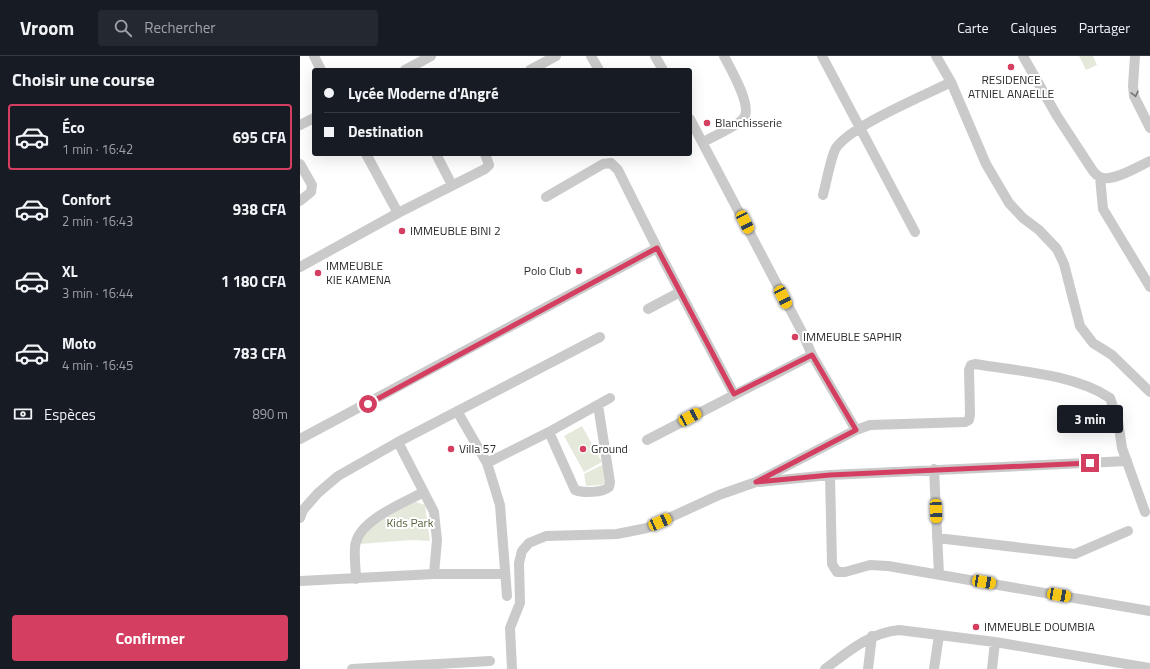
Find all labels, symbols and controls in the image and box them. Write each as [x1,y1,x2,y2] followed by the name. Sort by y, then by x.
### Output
[98,10,378,46] search box
[20,13,74,42] text: Vroom
[144,16,216,39] text: Rechercher
[112,17,134,39] icon: search
[957,17,989,38] text: Carte
[1011,17,1057,38] text: Calques
[1079,17,1130,38] text: Partager
[1006,62,1016,72] marker: RESIDENCE ATNIEL ANAELLE
[12,66,155,93] text: Choisir une course
[968,70,1054,103] place label: RESIDENCE ATNIEL ANAELLE
[348,82,499,105] text: Lycée Moderne d'Angré
[1130,90,1139,97] one-way arrow
[715,113,782,132] place label: Blanchisserie
[62,116,85,139] text: Éco
[702,118,712,128] marker: Blanchisserie
[14,119,50,155] icon: car
[348,120,423,143] text: Destination
[233,126,286,149] text: 695 CFA
[62,139,133,159] text: 1 min · 16:42
[62,188,111,211] text: Confort
[14,191,50,227] icon: car
[233,198,286,221] text: 938 CFA
[734,209,756,235] car
[62,211,133,231] text: 2 min · 16:43
[410,221,501,240] place label: IMMEUBLE BINI 2
[397,226,407,236] marker: IMMEUBLE BINI 2
[326,256,391,289] place label: IMMEUBLE KIE KAMENA
[62,260,78,283] text: XL
[524,261,571,280] place label: Polo Club
[14,263,50,299] icon: car
[574,266,584,276] marker: Polo Club
[313,268,323,278] marker: IMMEUBLE KIE KAMENA
[221,270,286,293] text: 1 180 CFA
[62,283,133,303] text: 3 min · 16:44
[772,284,794,310] car
[803,327,902,346] place label: IMMEUBLE SAPHIR
[62,332,96,355] text: Moto
[790,332,800,342] marker: IMMEUBLE SAPHIR
[14,335,50,371] icon: car
[233,342,286,365] text: 783 CFA
[62,355,133,375] text: 4 min · 16:45
[359,395,377,413] route start
[12,403,34,425] icon: cash
[44,403,96,426] text: Espèces
[252,404,288,424] text: 890 m
[1057,405,1123,433] callout: 3 min
[677,406,703,428] car
[1074,409,1106,429] text: 3 min
[459,439,496,458] place label: Villa 57
[591,439,628,458] place label: Ground
[446,444,456,454] marker: Villa 57
[578,444,588,454] marker: Ground
[1081,454,1099,472] route end
[930,499,942,523] car
[647,512,673,532] car
[387,513,434,532] park label: Kids Park
[971,574,997,590] car
[1046,587,1072,603] car
[12,615,288,661] button: Confirmer
[984,617,1095,636] place label: IMMEUBLE DOUMBIA
[971,622,981,632] marker: IMMEUBLE DOUMBIA

